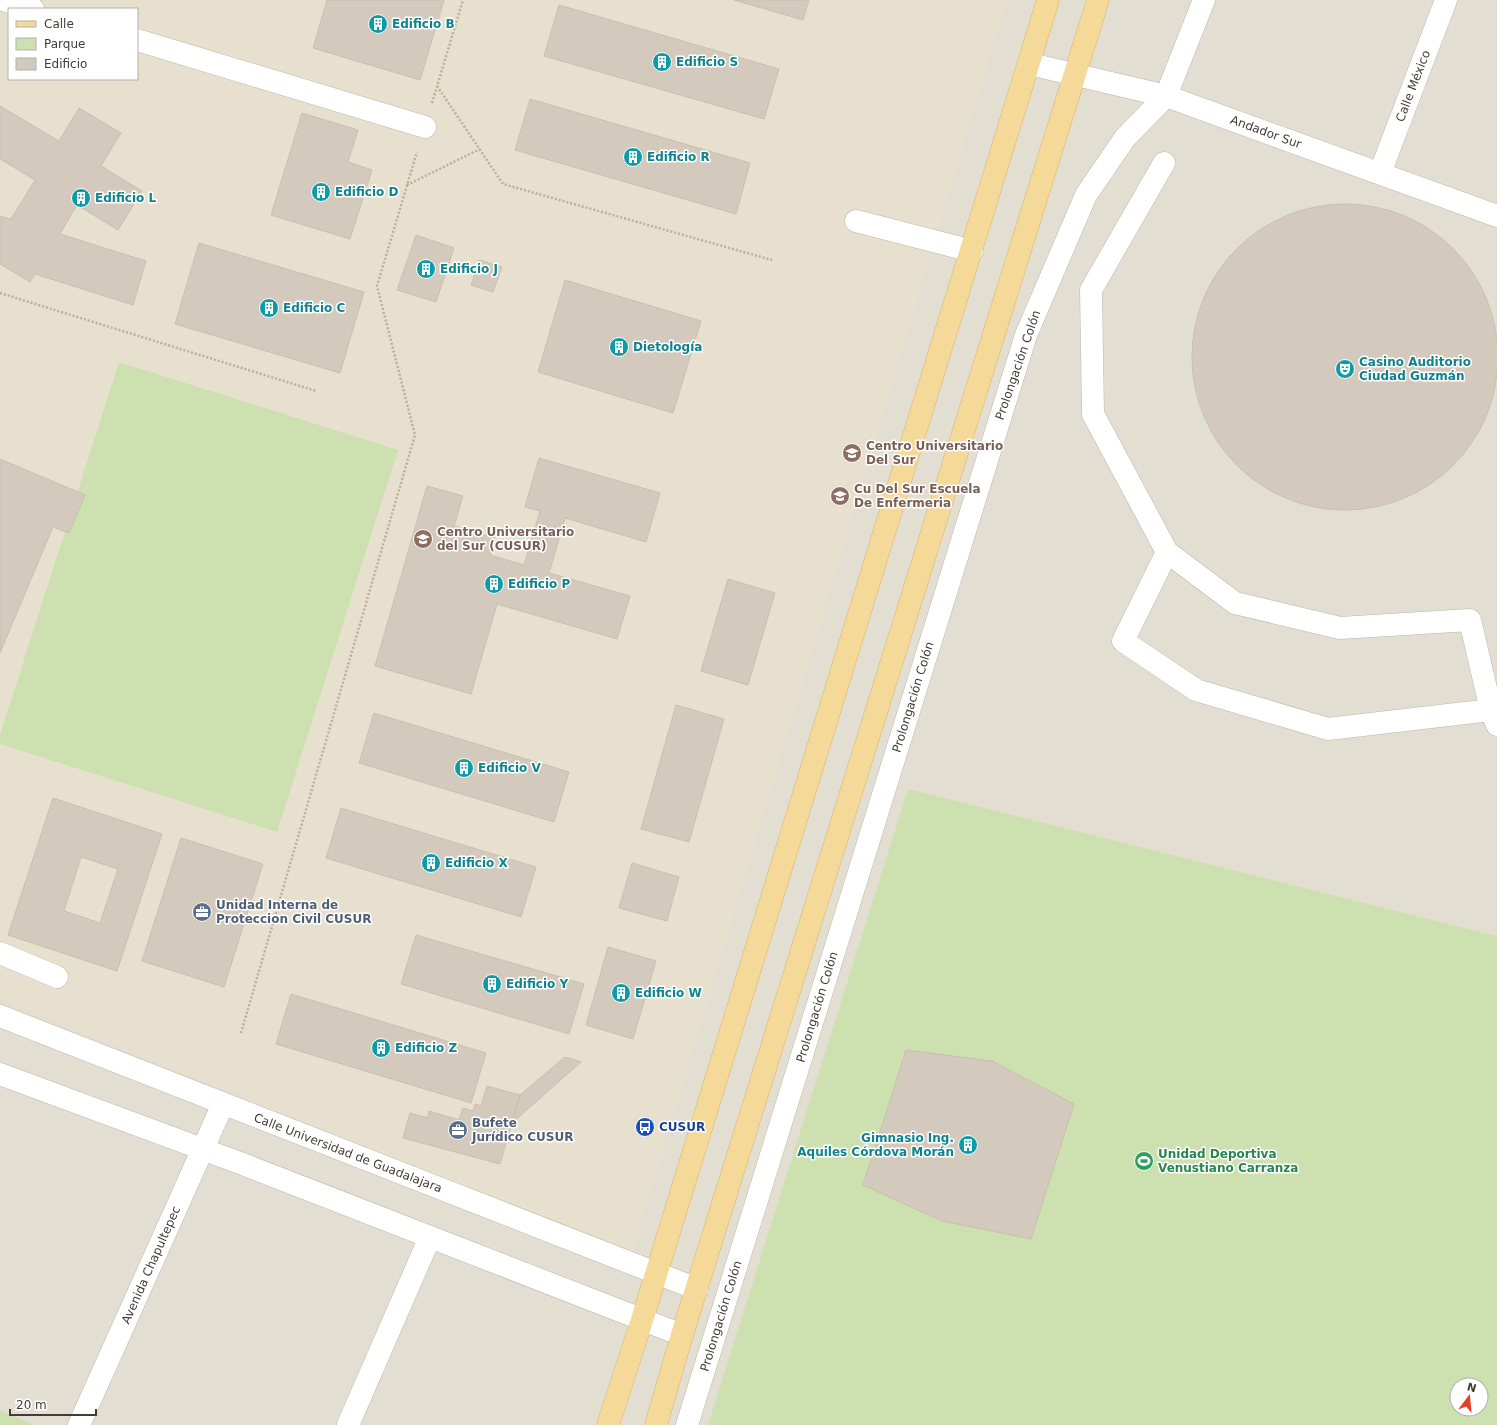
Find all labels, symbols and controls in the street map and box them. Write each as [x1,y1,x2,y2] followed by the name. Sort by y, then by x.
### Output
[8,8,138,80] legend
[367,13,389,35] building icon: Edificio B
[44,17,74,31] text: Calle
[392,17,455,31] place label: Edificio B
[44,37,85,51] text: Parque
[1393,48,1433,124] street label: Calle México
[651,51,673,73] building icon: Edificio S
[676,55,738,69] place label: Edificio S
[44,57,87,71] text: Edificio
[1229,113,1304,151] street label: Andador Sur
[622,146,644,168] building icon: Edificio R
[647,150,710,164] place label: Edificio R
[310,181,332,203] building icon: Edificio D
[335,185,398,199] place label: Edificio D
[70,187,92,209] building icon: Edificio L
[95,191,156,205] place label: Edificio L
[415,258,437,280] building icon: Edificio J
[440,262,498,276] place label: Edificio J
[258,297,280,319] building icon: Edificio C
[283,301,345,315] place label: Edificio C
[993,308,1043,422] street label: Prolongación Colón
[608,336,630,358] building icon: Dietología
[633,340,702,354] place label: Dietología
[1359,355,1471,383] place label: Casino Auditorio Ciudad Guzmán
[1334,358,1356,380] theatre icon: Casino Auditorio Ciudad Guzmán
[866,439,1003,467] place label: Centro Universitario Del Sur
[841,442,863,464] school or university icon: Centro Universitario Del Sur
[854,482,981,510] place label: Cu Del Sur Escuela De Enfermeria
[829,485,851,507] school or university icon: Cu Del Sur Escuela De Enfermeria
[437,525,574,553] place label: Centro Universitario del Sur (CUSUR)
[412,528,434,550] school or university icon: Centro Universitario del Sur (CUSUR)
[483,573,505,595] building icon: Edificio P
[508,577,570,591] place label: Edificio P
[889,640,937,754] street label: Prolongación Colón
[453,757,475,779] building icon: Edificio V
[478,761,541,775] place label: Edificio V
[420,852,442,874] building icon: Edificio X
[445,856,508,870] place label: Edificio X
[216,898,371,926] place label: Unidad Interna de Proteccion Civil CUSUR
[191,901,213,923] office icon: Unidad Interna de Proteccion Civil CUSUR
[793,950,841,1064] street label: Prolongación Colón
[481,973,503,995] building icon: Edificio Y
[506,977,568,991] place label: Edificio Y
[610,982,632,1004] building icon: Edificio W
[635,986,702,1000] place label: Edificio W
[370,1037,392,1059] building icon: Edificio Z
[395,1041,457,1055] place label: Edificio Z
[252,1111,444,1195] street label: Calle Universidad de Guadalajara
[471,1116,573,1144] place label: Bufete Jurídico CUSUR
[634,1116,656,1138] bus stop icon: CUSUR
[447,1119,469,1141] office icon: Bufete Jurídico CUSUR
[659,1120,705,1134] place label: CUSUR
[797,1131,954,1159] place label: Gimnasio Ing. Aquiles Córdova Morán
[957,1134,979,1156] building icon: Gimnasio Ing. Aquiles Córdova Morán
[1158,1147,1298,1175] place label: Unidad Deportiva Venustiano Carranza
[1133,1150,1155,1172] sports icon: Unidad Deportiva Venustiano Carranza
[119,1204,183,1326] street label: Avenida Chapultepec
[697,1259,745,1373] street label: Prolongación Colón
[1449,1377,1489,1417] north arrow
[1465,1380,1478,1395] text: N
[10,1391,96,1417] scale bar
[16,1398,47,1412] text: 20 m

